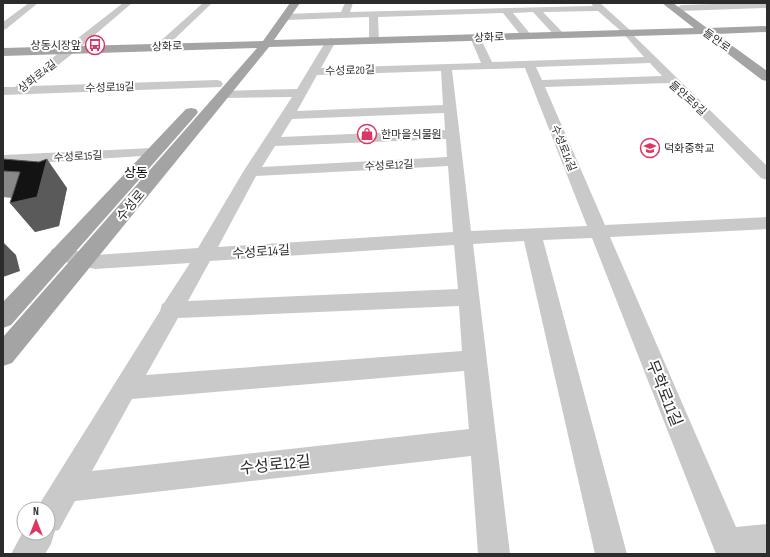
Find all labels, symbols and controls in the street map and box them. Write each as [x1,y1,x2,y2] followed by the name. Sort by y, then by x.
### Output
[701,26,733,55] street label: 들안로
[474,30,504,45] street label: 상화로
[84,34,106,56] bus stop icon: 상동시장앞
[30,39,81,52] place label: 상동시장앞
[152,39,182,54] street label: 상화로
[16,57,59,95] street label: 상화로4길
[325,63,375,78] street label: 수성로20길
[666,78,709,118] street label: 들안로9길
[85,80,135,95] street label: 수성로19길
[356,123,378,145] shop icon: 한마을식물원
[548,123,579,173] street label: 수성로14길
[381,128,442,141] place label: 한마을식물원
[639,137,661,159] school or university icon: 덕화중학교
[664,142,715,155] place label: 덕화중학교
[53,149,103,164] street label: 수성로15길
[364,158,414,173] street label: 수성로12길
[124,165,148,181] district label: 상동
[113,187,148,225] street label: 수성로
[232,242,290,262] street label: 수성로14길
[642,358,686,430] street label: 무학로11길
[239,452,312,479] street label: 수성로12길
[16,501,56,541] north arrow
[33,505,39,518] text: N

